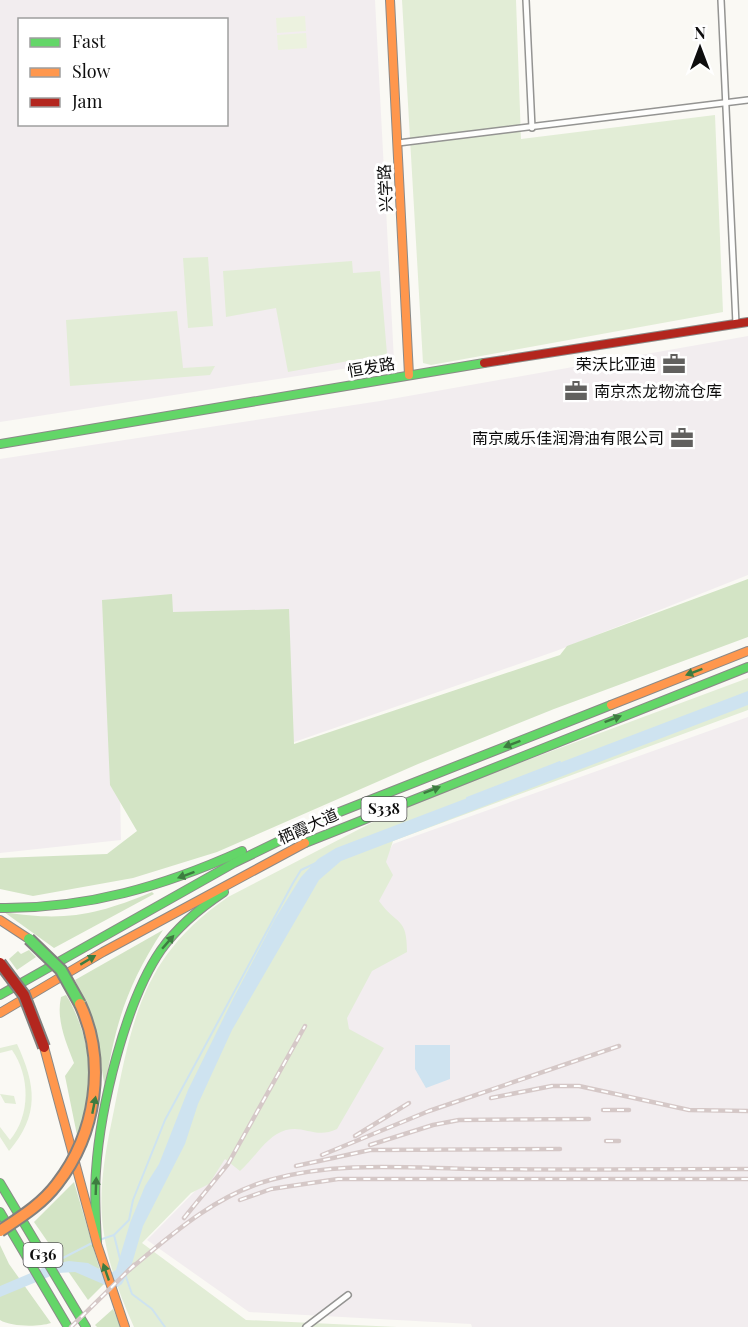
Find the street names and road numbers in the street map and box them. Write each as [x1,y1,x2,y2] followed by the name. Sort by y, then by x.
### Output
[373,164,396,213] street label: 兴学路
[345,352,396,381] street label: 恒发路
[362,797,406,821] road number: S338
[274,803,341,848] street label: 栖霞大道
[24,1243,63,1267] road number: G36

